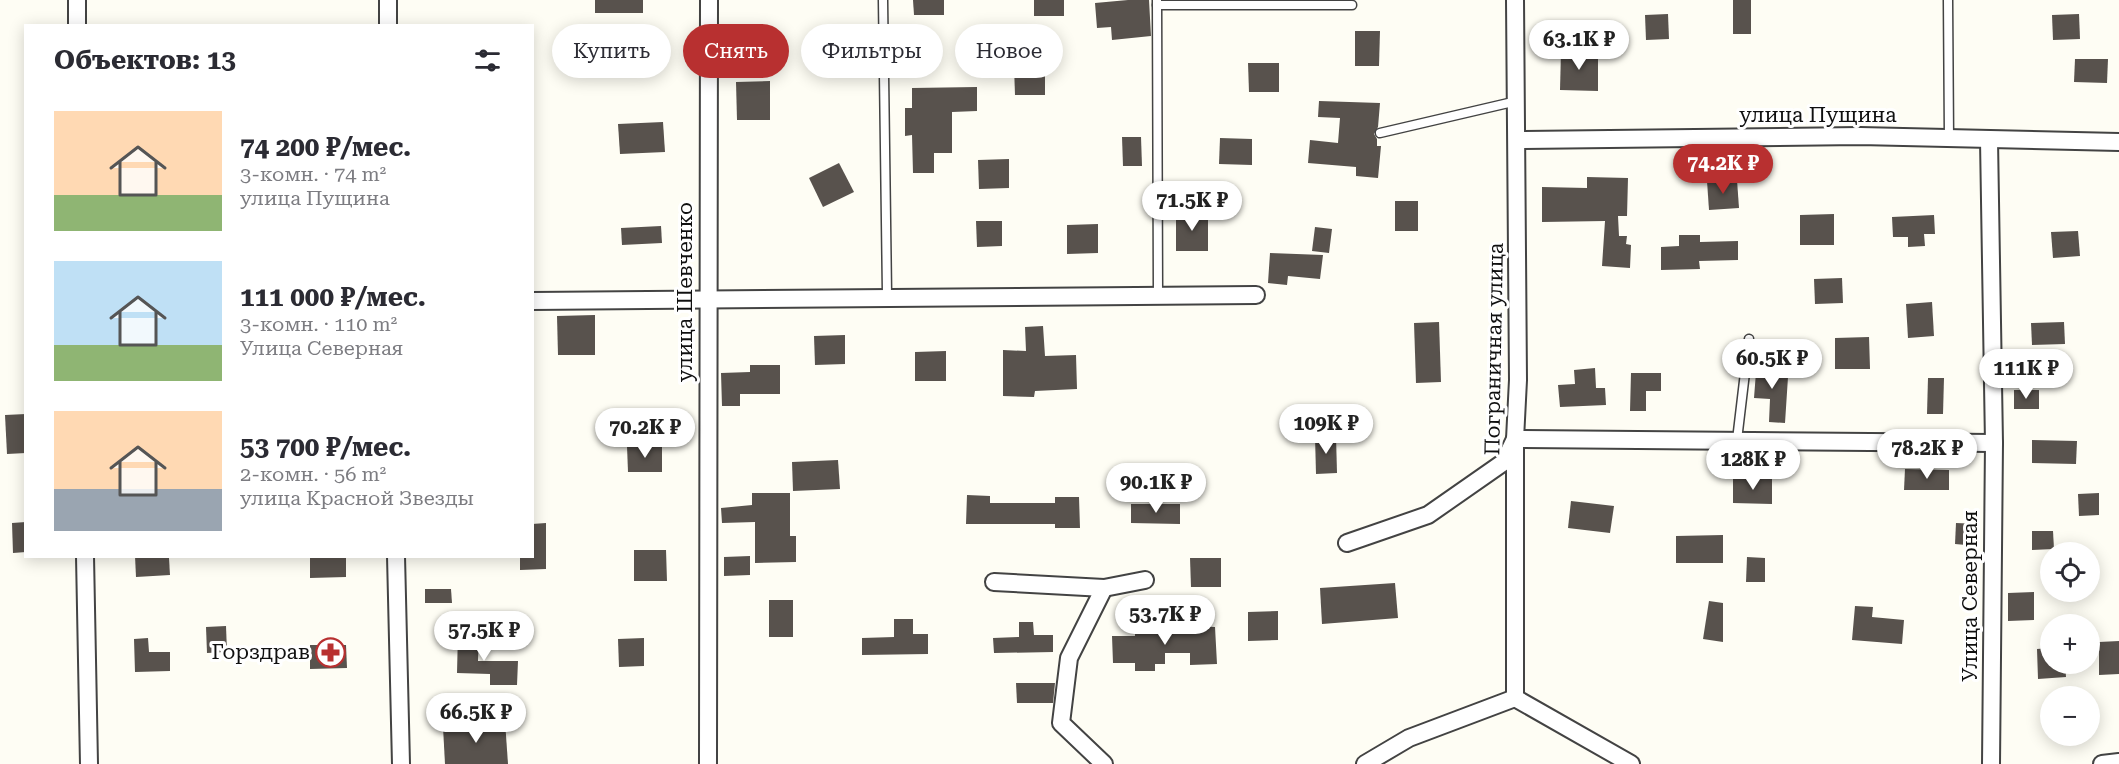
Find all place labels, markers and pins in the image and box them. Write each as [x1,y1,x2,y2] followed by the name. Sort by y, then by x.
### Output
[1524,20,1634,71] pin: 63.1K ₽
[1668,144,1778,195] pin: 74.2K ₽
[1137,181,1247,232] pin: 71.5K ₽
[1717,339,1827,390] pin: 60.5K ₽
[1977,349,2075,400] pin: 111K ₽
[1277,404,1375,455] pin: 109K ₽
[590,408,700,459] pin: 70.2K ₽
[1872,429,1982,480] pin: 78.2K ₽
[1704,440,1802,491] pin: 128K ₽
[1101,463,1211,514] pin: 90.1K ₽
[1110,595,1220,646] pin: 53.7K ₽
[429,611,539,662] pin: 57.5K ₽
[315,636,347,668] pharmacy icon: Горздрав
[211,640,310,664] place label: Горздрав
[421,693,531,744] pin: 66.5K ₽

